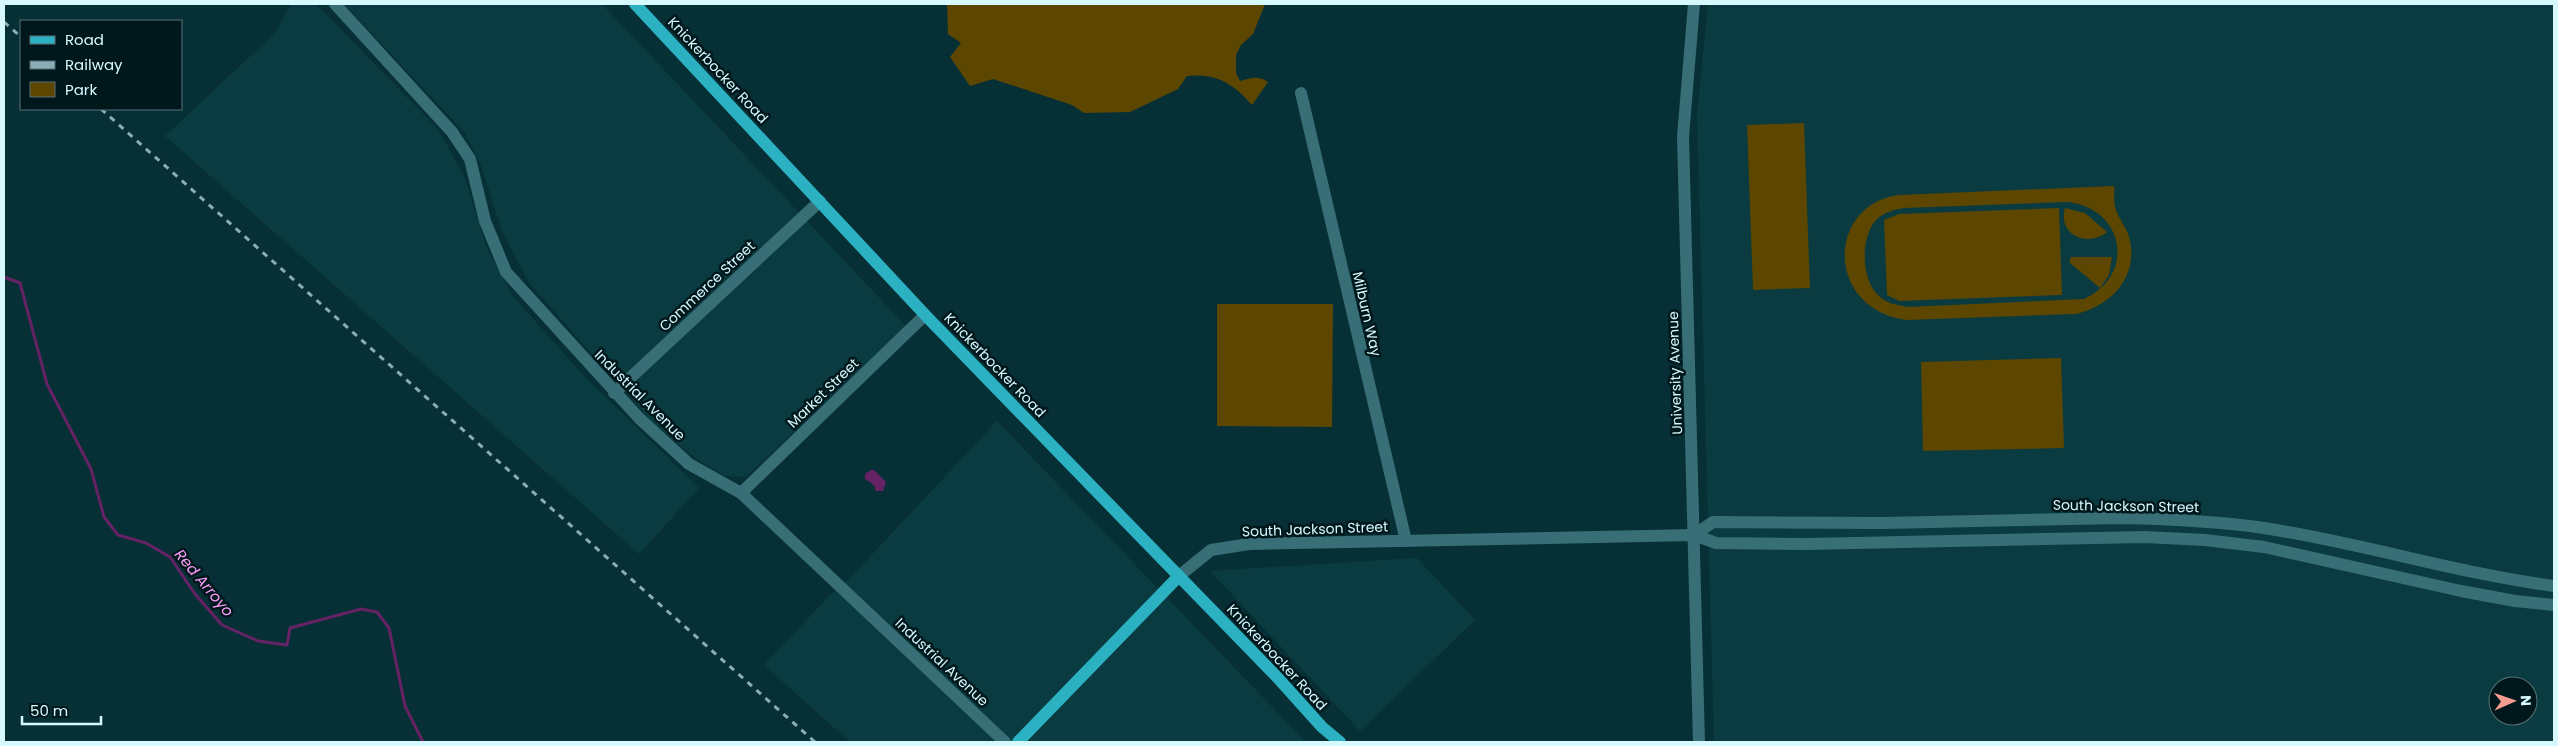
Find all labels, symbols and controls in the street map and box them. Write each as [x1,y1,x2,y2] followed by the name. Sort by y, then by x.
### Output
[663,13,773,127] street label: Knickerbocker Road
[20,20,182,110] legend
[65,29,104,50] text: Road
[65,54,123,75] text: Railway
[65,79,97,100] text: Park
[655,236,759,336] street label: Commerce Street
[1348,270,1386,358] street label: Milburn Way
[940,308,1050,422] street label: Knickerbocker Road
[1663,311,1687,435] street label: University Avenue
[590,345,690,445] street label: Industrial Avenue
[783,354,863,432] street label: Market Street
[2053,495,2199,517] street label: South Jackson Street
[1241,516,1389,542] street label: South Jackson Street
[170,545,239,621] water label: Red Arroyo
[1222,600,1332,714] street label: Knickerbocker Road
[891,613,993,711] street label: Industrial Avenue
[2488,676,2538,726] north arrow
[22,694,101,726] scale bar
[2516,695,2536,706] text: N
[30,700,68,721] text: 50 m

